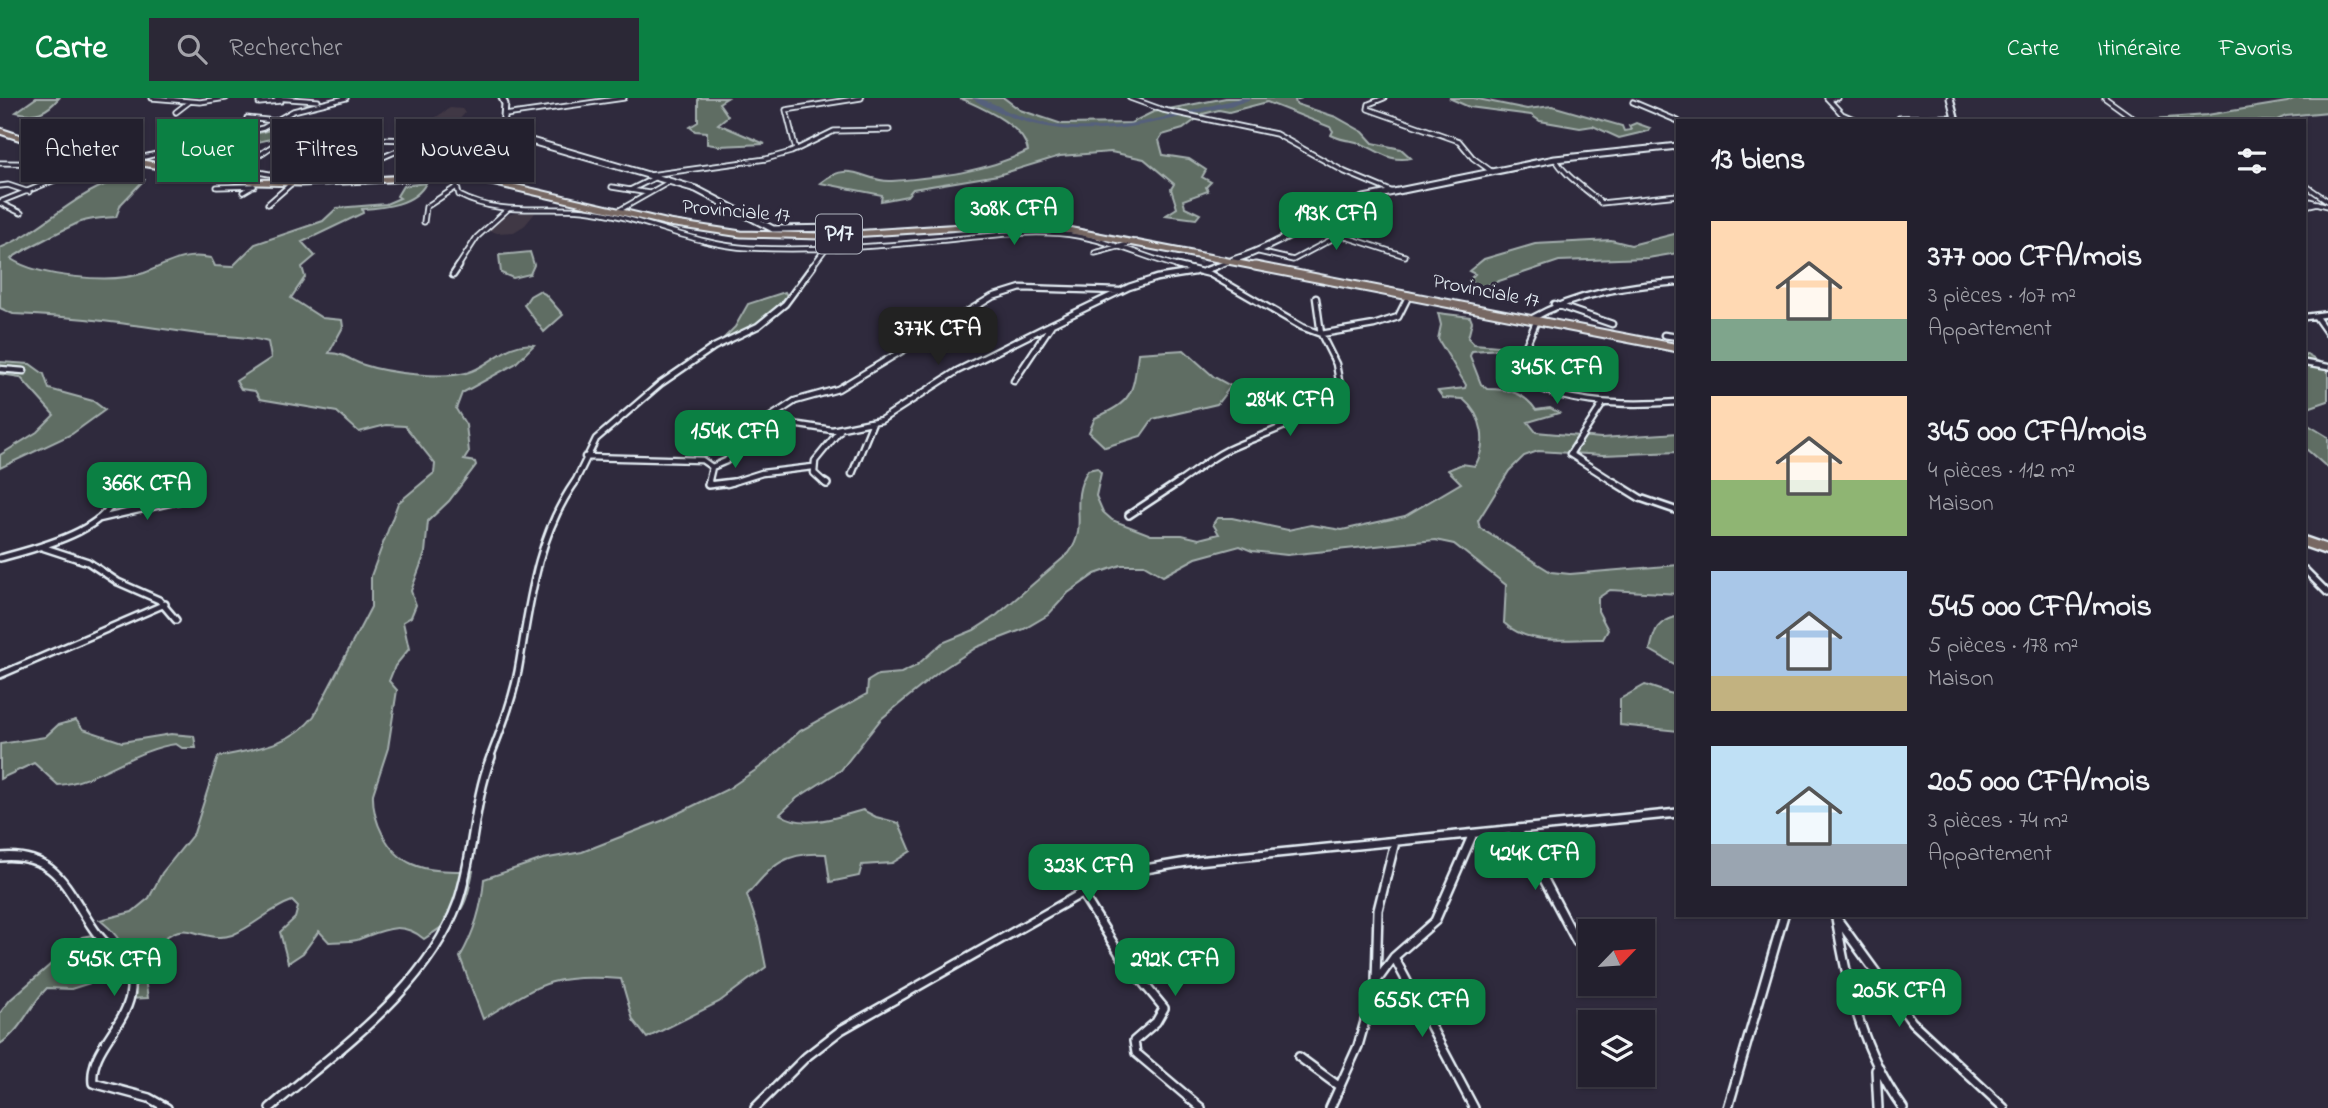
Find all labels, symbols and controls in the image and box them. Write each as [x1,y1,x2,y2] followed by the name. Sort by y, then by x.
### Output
[149,18,639,81] search box
[35,25,107,73] text: Carte
[173,30,211,68] icon: search
[229,30,342,68] text: Rechercher
[2007,32,2059,67] text: Carte
[2097,32,2181,67] text: Itinéraire
[2219,32,2293,67] text: Favoris
[21,119,143,182] chip: Acheter
[157,119,258,182] chip: Louer
[272,119,382,182] chip: Filtres
[396,119,534,182] chip: Nouveau
[1711,139,1805,183] text: 13 biens
[2233,142,2271,180] icon: filters
[942,188,1086,247] pin: 308K CFA
[681,192,792,232] street label: Provinciale 17
[1264,192,1408,252] pin: 193K CFA
[971,193,1057,226] text: 308K CFA
[1295,198,1377,231] text: 193K CFA
[816,214,862,253] road number: P17
[1928,236,2142,280] text: 377 000 CFA/mois
[1767,249,1851,333] icon: home
[1430,267,1542,317] street label: Provinciale 17
[1928,280,2076,313] text: 3 pièces · 107 m²
[866,308,1010,367] pin: 377K CFA
[894,313,982,346] text: 377K CFA
[1928,313,2052,346] text: Appartement
[1485,346,1629,406] pin: 345K CFA
[1512,352,1602,385] text: 345K CFA
[1218,378,1362,438] pin: 284K CFA
[1246,384,1334,417] text: 284K CFA
[663,410,807,470] pin: 154K CFA
[1928,411,2147,455] text: 345 000 CFA/mois
[691,416,779,449] text: 154K CFA
[1767,424,1851,508] icon: home
[1928,455,2075,488] text: 4 pièces · 112 m²
[75,462,219,522] pin: 366K CFA
[103,468,191,501] text: 366K CFA
[1928,488,1994,521] text: Maison
[1928,586,2152,630] text: 545 000 CFA/mois
[1767,599,1851,683] icon: home
[1928,630,2078,663] text: 5 pièces · 178 m²
[1928,663,1994,696] text: Maison
[1928,761,2150,805] text: 205 000 CFA/mois
[1767,774,1851,858] icon: home
[1928,805,2068,838] text: 3 pièces · 74 m²
[1463,832,1607,892] pin: 424K CFA
[1491,838,1580,871] text: 424K CFA
[1928,838,2052,871] text: Appartement
[1017,844,1161,904] pin: 323K CFA
[1044,850,1134,883] text: 323K CFA
[1578,919,1656,996] north arrow
[1578,919,1655,1087] map controls
[42,939,186,998] pin: 545K CFA
[1103,939,1247,998] pin: 292K CFA
[67,944,161,977] text: 545K CFA
[1131,944,1219,977] text: 292K CFA
[1827,970,1971,1029] pin: 205K CFA
[1852,975,1946,1008] text: 205K CFA
[1350,979,1494,1039] pin: 655K CFA
[1374,985,1470,1018] text: 655K CFA
[1578,1010,1655,1087] button: layers

